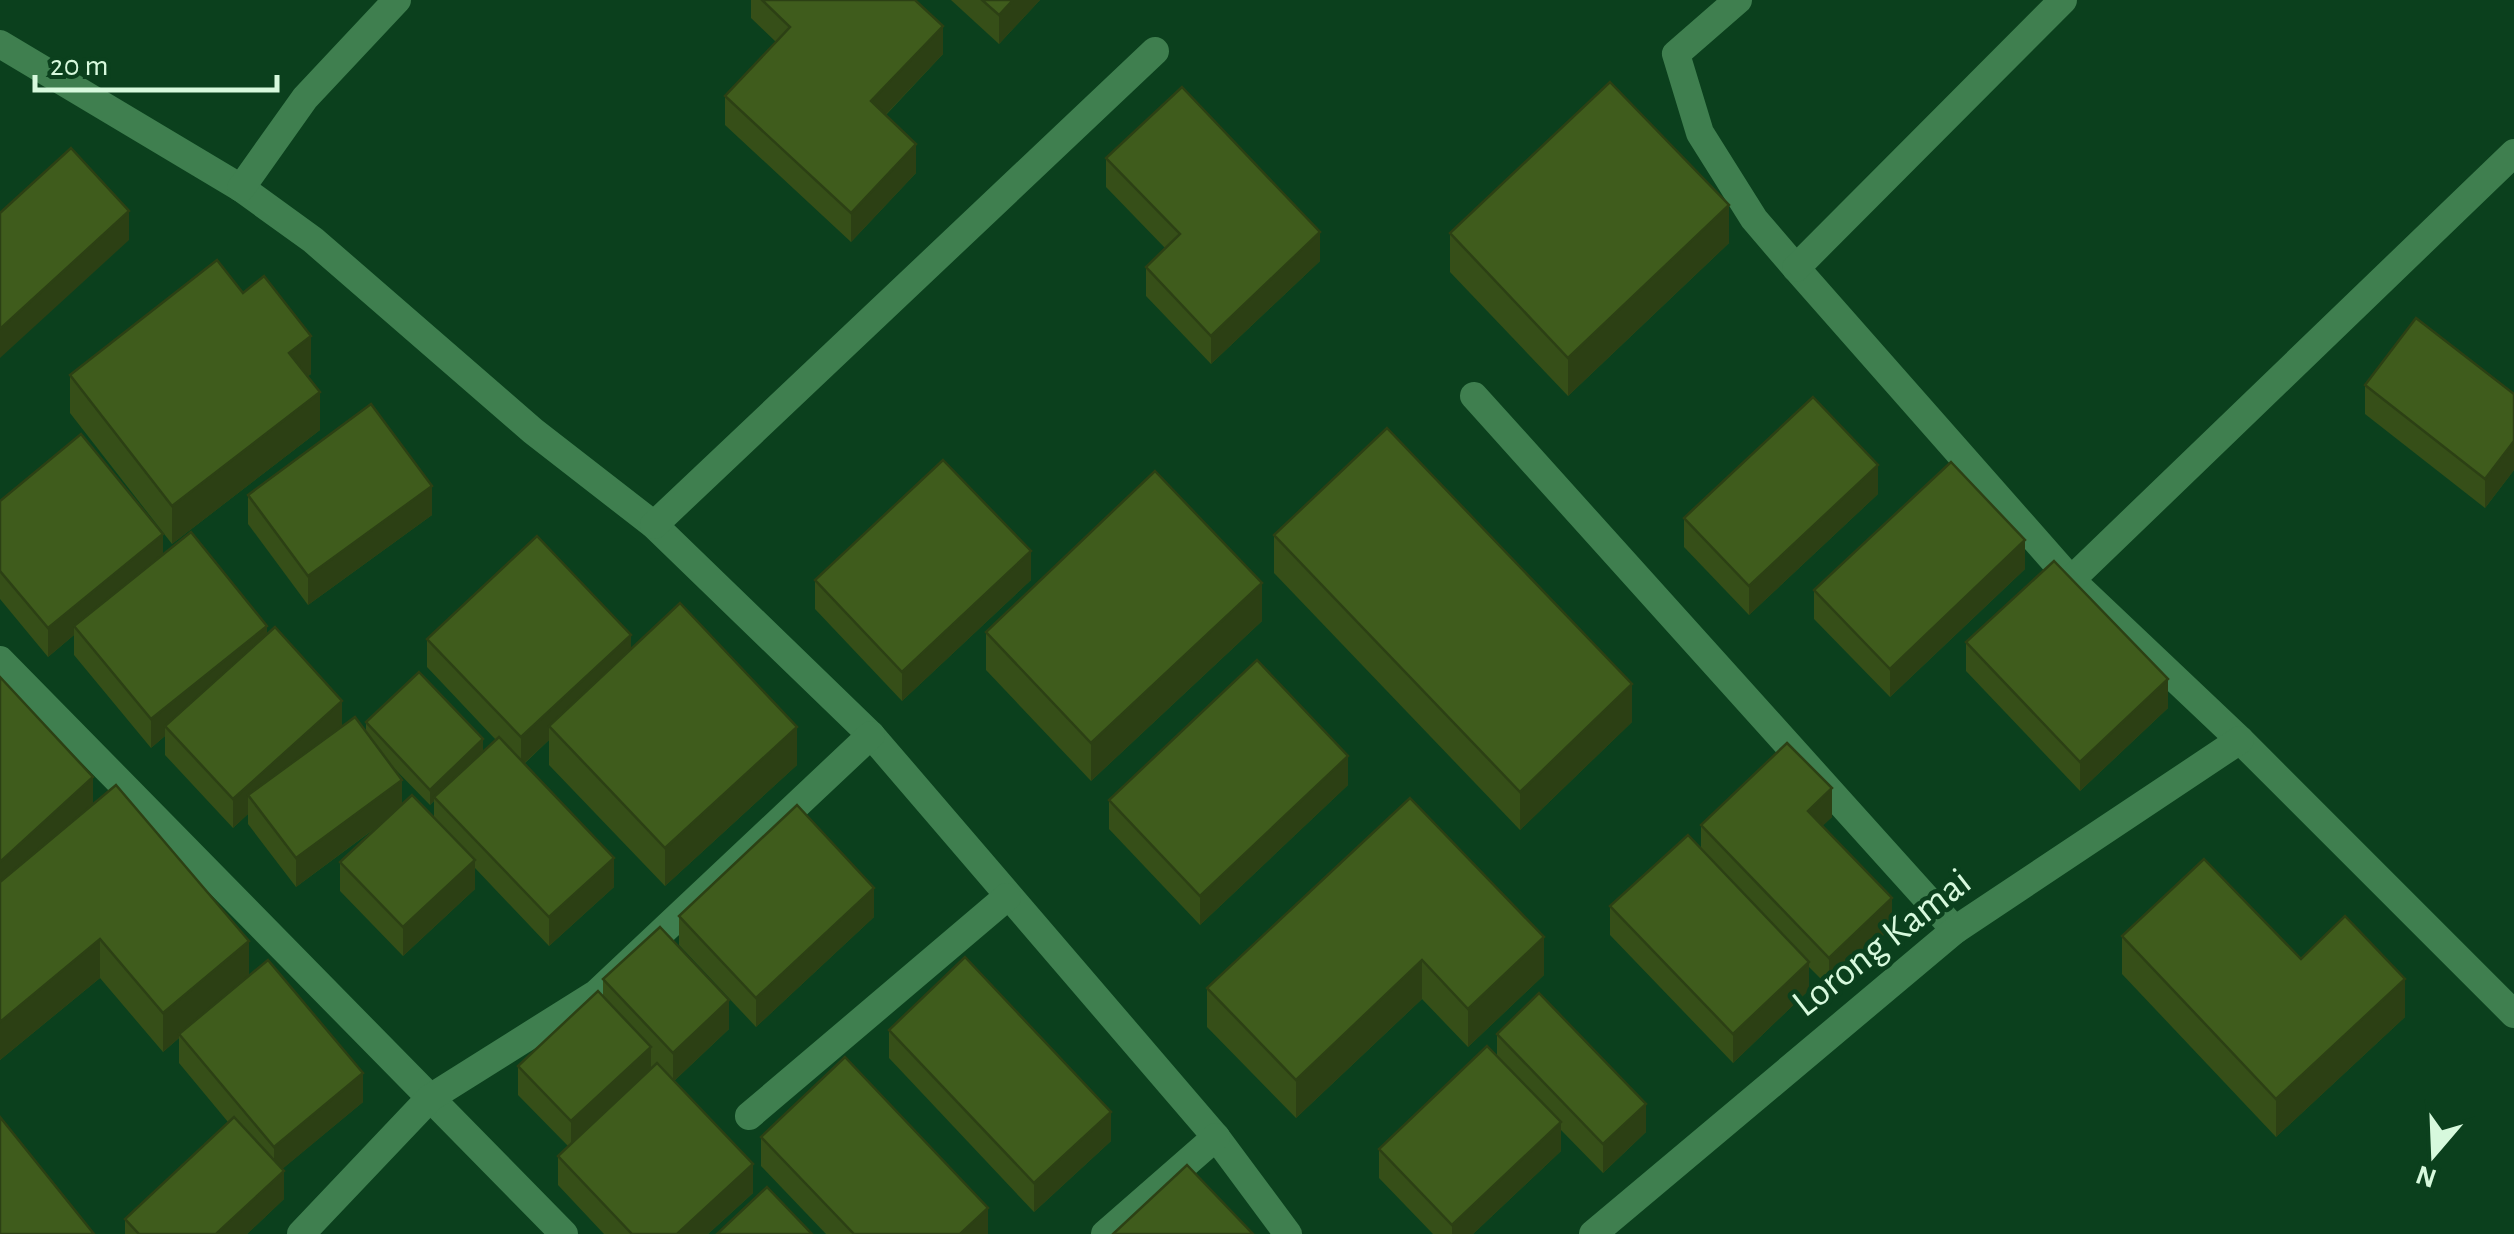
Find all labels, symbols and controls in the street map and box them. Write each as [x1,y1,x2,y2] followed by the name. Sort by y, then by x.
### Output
[35,30,278,92] scale bar
[50,51,108,81] text: 20 m
[1785,861,1979,1025] street label: Lorong Kamai
[2384,1104,2484,1204] north arrow
[2413,1159,2440,1192] text: N

